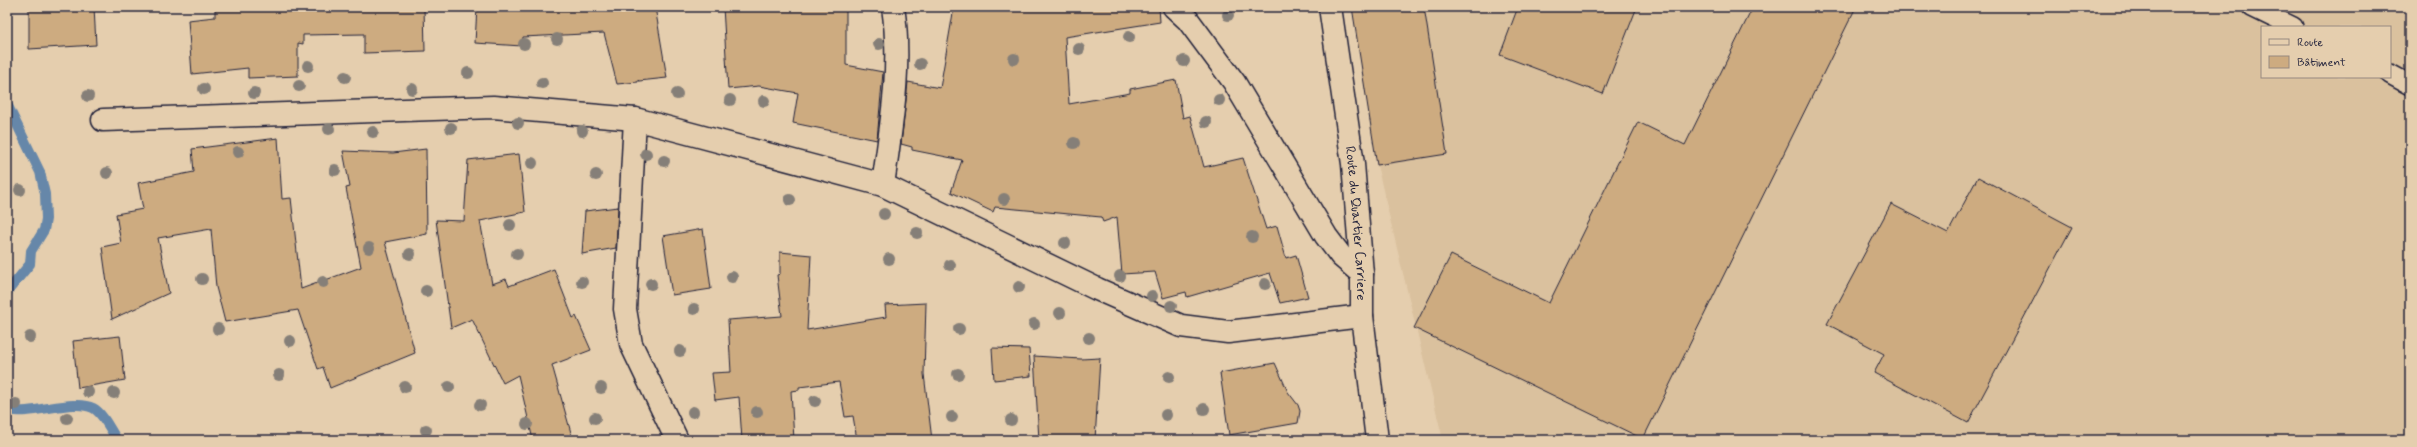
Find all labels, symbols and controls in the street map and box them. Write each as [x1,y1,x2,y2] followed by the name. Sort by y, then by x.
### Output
[2261,26,2391,78] legend
[2297,35,2323,51] text: Route
[2297,55,2346,71] text: Bâtiment
[1340,145,1370,301] street label: Route du Quartier Carriere

